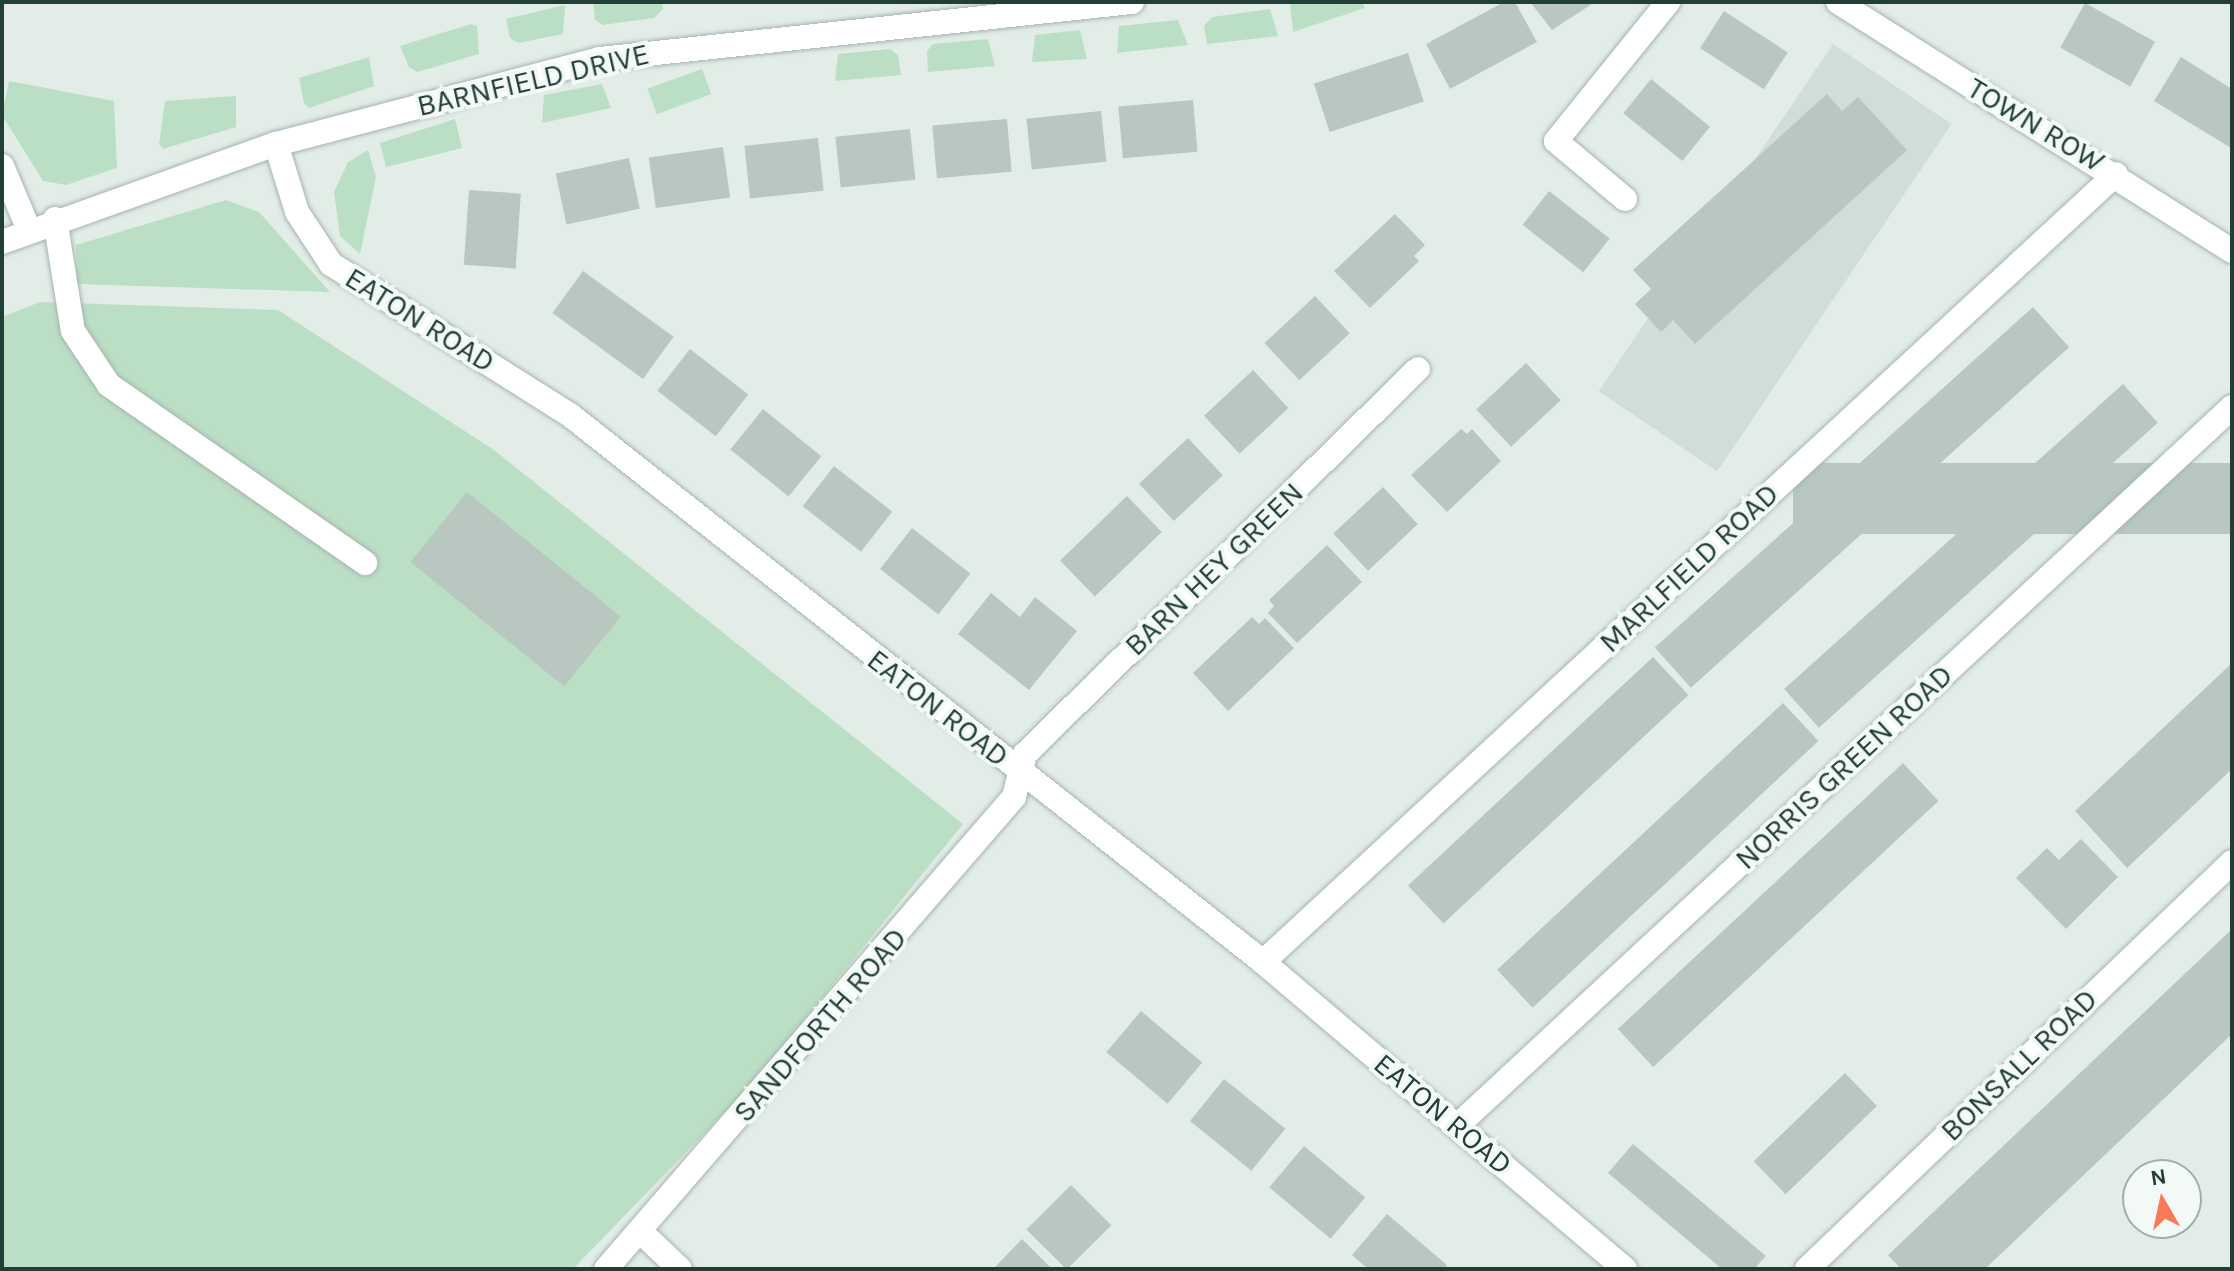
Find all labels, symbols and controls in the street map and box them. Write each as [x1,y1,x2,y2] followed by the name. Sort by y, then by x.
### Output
[413,36,653,124] street label: BARNFIELD DRIVE
[1961,70,2111,180] street label: TOWN ROW
[339,260,501,380] street label: EATON ROAD
[1117,475,1311,663] street label: BARN HEY GREEN
[1592,476,1786,660] street label: MARLFIELD ROAD
[860,642,1016,774] street label: EATON ROAD
[1728,657,1960,877] street label: NORRIS GREEN ROAD
[726,920,914,1130] street label: SANDFORTH ROAD
[1933,981,2105,1149] street label: BONSALL ROAD
[1366,1046,1520,1182] street label: EATON ROAD
[2122,1159,2202,1239] north arrow
[2149,1163,2168,1191] text: N

